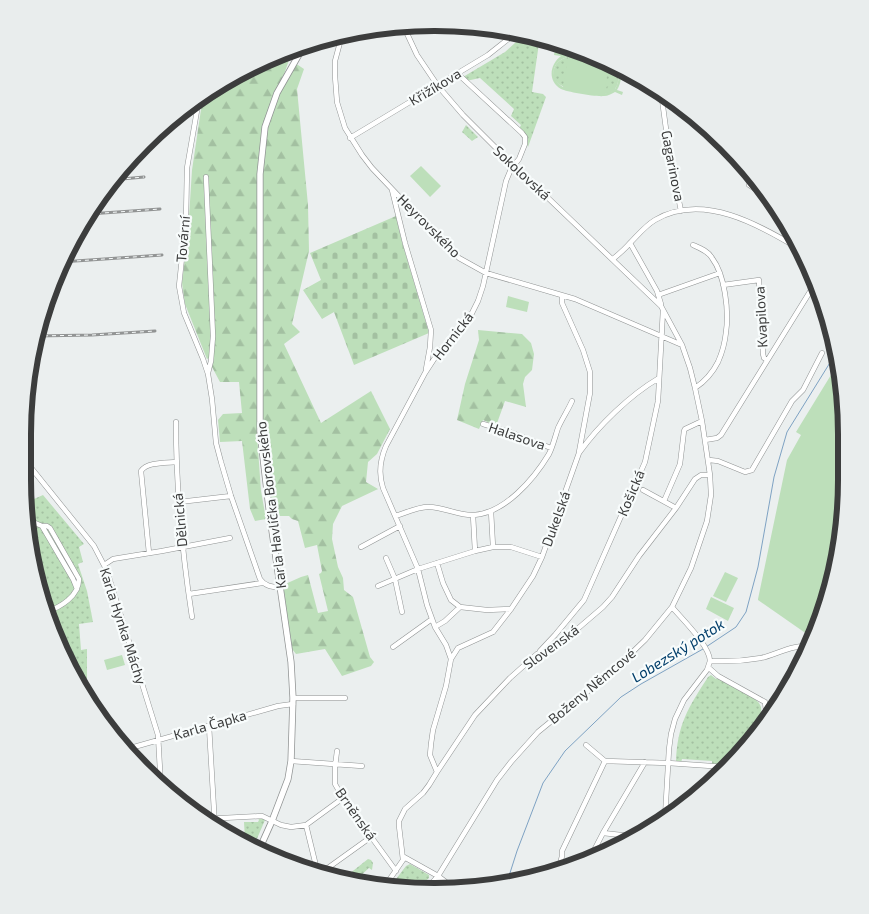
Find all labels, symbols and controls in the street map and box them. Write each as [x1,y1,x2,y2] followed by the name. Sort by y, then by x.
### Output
[406,64,464,109] street label: Křižíkova
[658,129,689,203] street label: Gagarinova
[490,142,554,203] street label: Sokolovská
[394,190,465,261] street label: Heyrovského
[172,214,193,263] street label: Tovární
[750,286,771,348] street label: Kvapilova
[429,308,477,363] street label: Hornická
[487,418,548,453] street label: Halasova
[252,420,289,590] street label: Karla Havlíčka Borovského
[613,467,648,518] street label: Košická
[538,489,573,549] street label: Dukelská
[169,492,190,548] street label: Dělnická
[97,565,151,687] street label: Karla Hynka Máchy
[628,614,728,687] water label: Lobezský potok
[519,621,582,673] street label: Slovenská
[545,644,639,727] street label: Boženy Němcové
[171,706,248,743] street label: Karla Čapka
[332,784,381,843] street label: Brněnská

